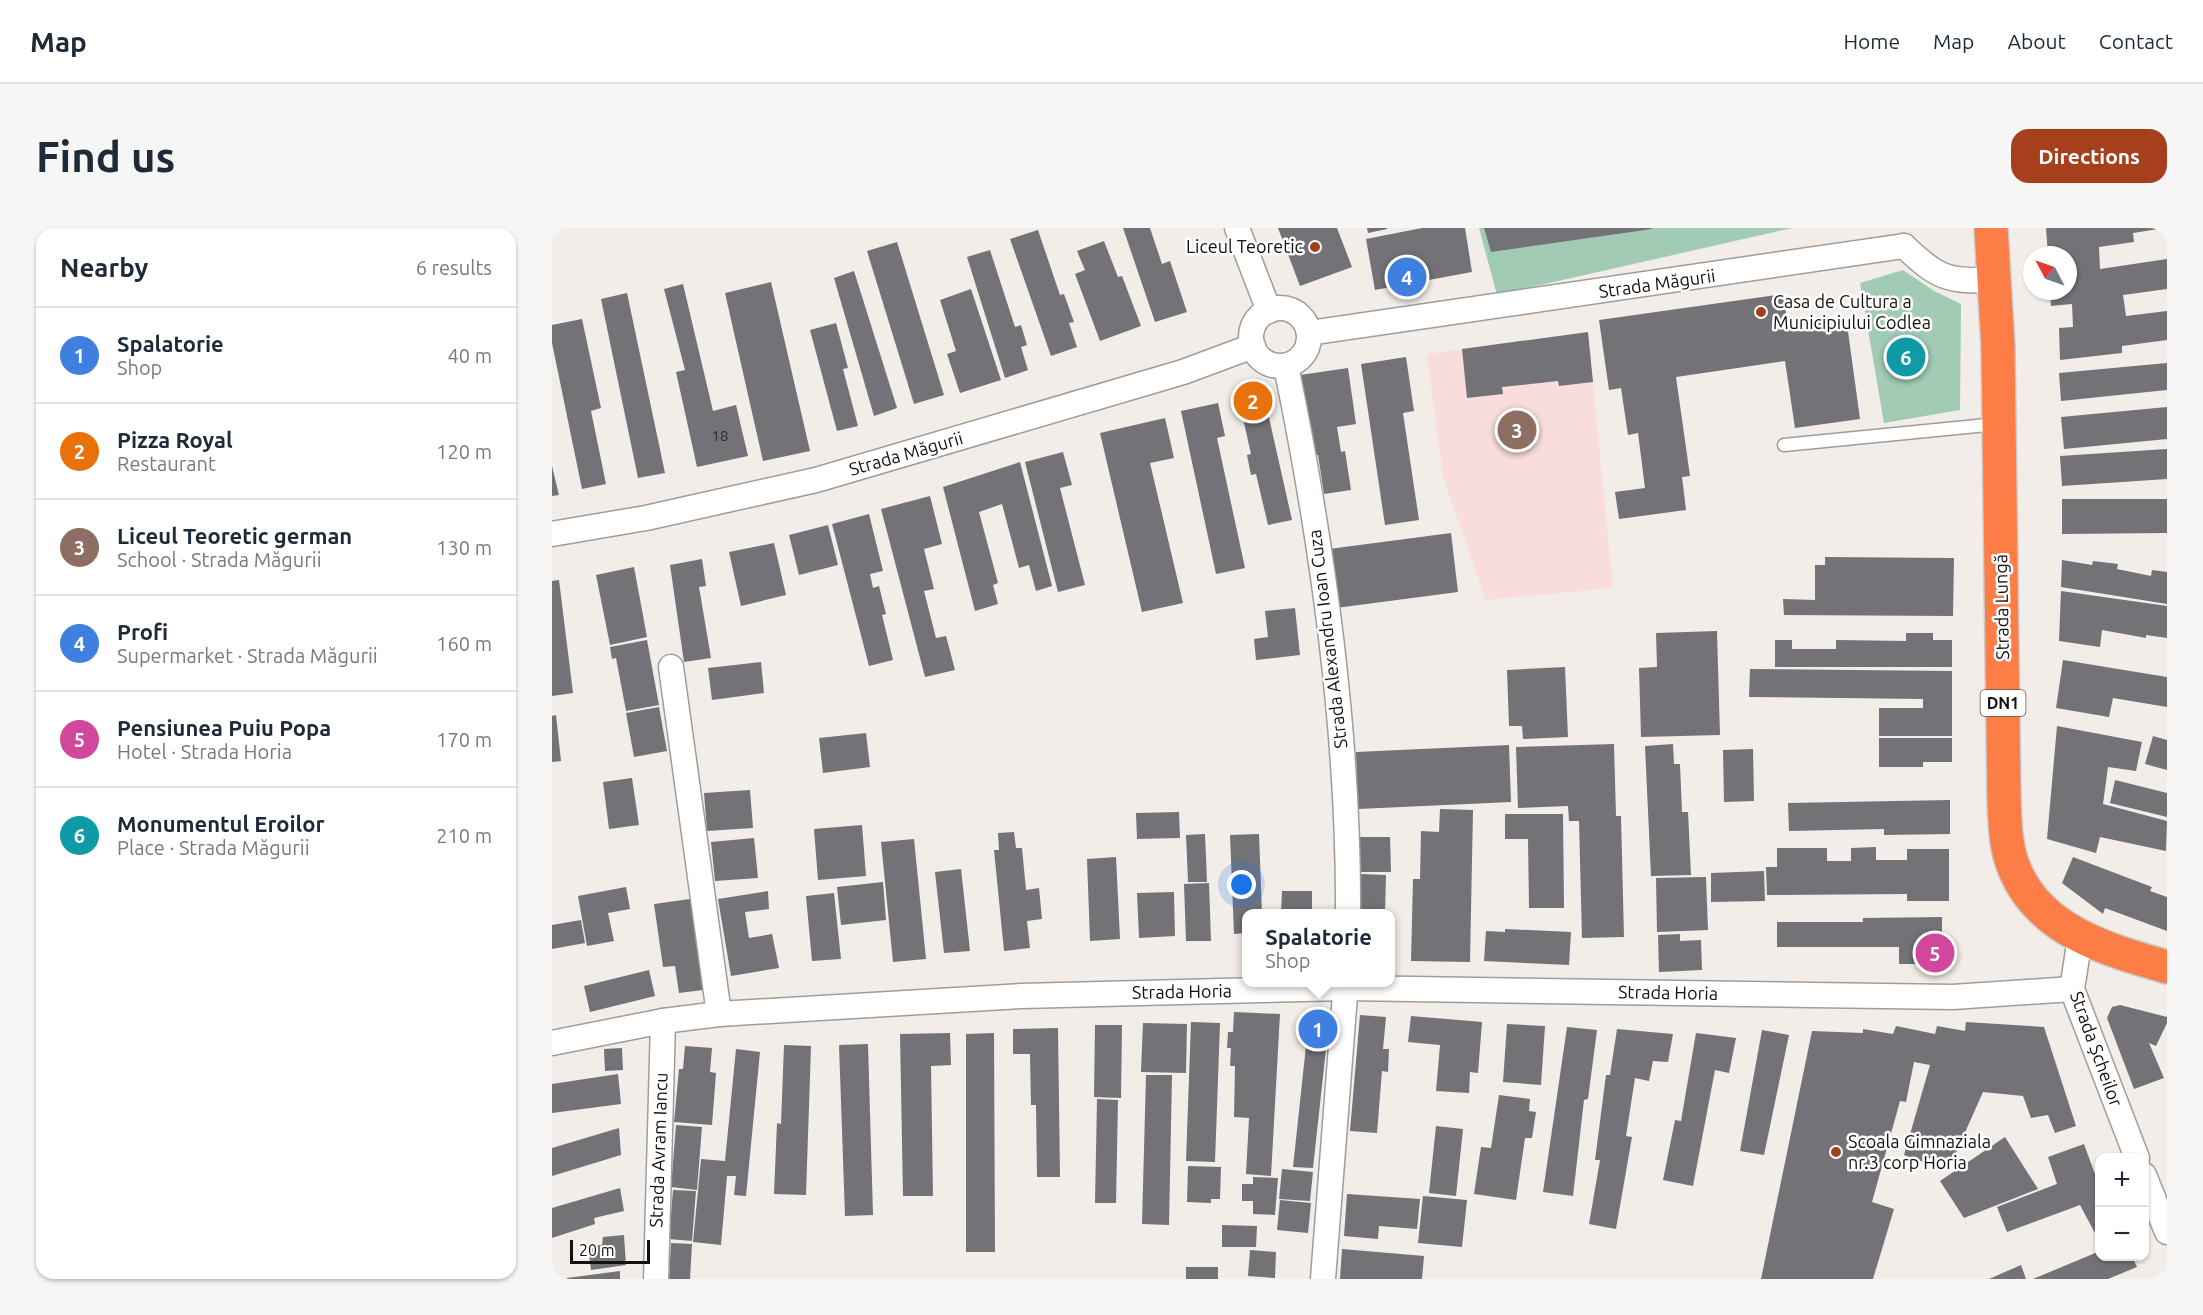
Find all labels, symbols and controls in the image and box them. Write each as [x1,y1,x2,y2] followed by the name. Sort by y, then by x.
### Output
[30,26,87,57] text: Map
[1843,29,1900,53] text: Home
[1933,29,1974,53] text: Map
[2007,29,2066,53] text: About
[2099,29,2173,53] text: Contact
[2011,129,2167,183] button: Directions
[36,133,175,180] text: Find us
[1186,236,1303,256] place label: Liceul Teoretic
[1308,240,1322,254] marker: Liceul Teoretic
[2023,246,2077,300] north arrow
[60,253,148,282] text: Nearby
[1388,254,1426,300] pin: 4
[416,256,492,279] text: 6 results
[1597,265,1716,301] street label: Strada Măgurii
[1773,291,1931,332] place label: Casa de Cultura a Municipiului Codlea
[1754,305,1768,319] marker: Casa de Cultura a Municipiului Codlea
[117,331,224,356] text: Spalatorie
[1886,334,1926,380] pin: 6
[74,344,85,367] text: 1
[448,344,492,367] text: 40 m
[117,356,162,379] text: Shop
[1234,378,1272,423] pin: 2
[1498,408,1536,452] pin: 3
[117,427,233,452] text: Pizza Royal
[712,427,728,444] house number: 18
[846,427,965,479] street label: Strada Măgurii
[74,440,85,463] text: 2
[436,440,492,463] text: 120 m
[117,452,216,475] text: Restaurant
[117,523,352,548] text: Liceul Teoretic german
[1304,528,1350,750] street label: Strada Alexandru Ioan Cuza
[74,536,85,559] text: 3
[436,536,492,559] text: 130 m
[117,548,322,571] text: School · Strada Măgurii
[1990,554,2012,660] street label: Strada Lungă
[117,619,168,644] text: Profi
[74,632,85,655] text: 4
[436,632,492,655] text: 160 m
[117,644,378,667] text: Supermarket · Strada Măgurii
[1980,690,2026,716] road number: DN1
[117,715,331,740] text: Pensiunea Puiu Popa
[74,728,85,751] text: 5
[436,728,492,751] text: 170 m
[117,740,292,763] text: Hotel · Strada Horia
[117,811,325,836] text: Monumentul Eroilor
[74,824,85,847] text: 6
[436,824,492,847] text: 210 m
[117,836,310,859] text: Place · Strada Măgurii
[1227,870,1256,899] your location
[1242,909,1395,987] popup
[1265,924,1372,949] text: Spalatorie
[1916,930,1954,976] pin: 5
[1265,949,1310,972] text: Shop
[1132,980,1232,1002] street label: Strada Horia
[1618,981,1718,1003] street label: Strada Horia
[2067,988,2127,1109] street label: Strada Șcheilor
[1298,1006,1338,1052] pin: 1
[645,1072,671,1228] street label: Strada Avram Iancu
[1848,1131,1991,1172] place label: Scoala Gimnaziala nr.3 corp Horia
[1829,1145,1843,1159] marker: Scoala Gimnaziala nr.3 corp Horia
[2095,1153,2149,1261] map controls
[2095,1153,2149,1207] button: +
[2095,1207,2149,1261] button: −
[570,1237,650,1264] scale bar
[579,1241,615,1259] text: 20 m

